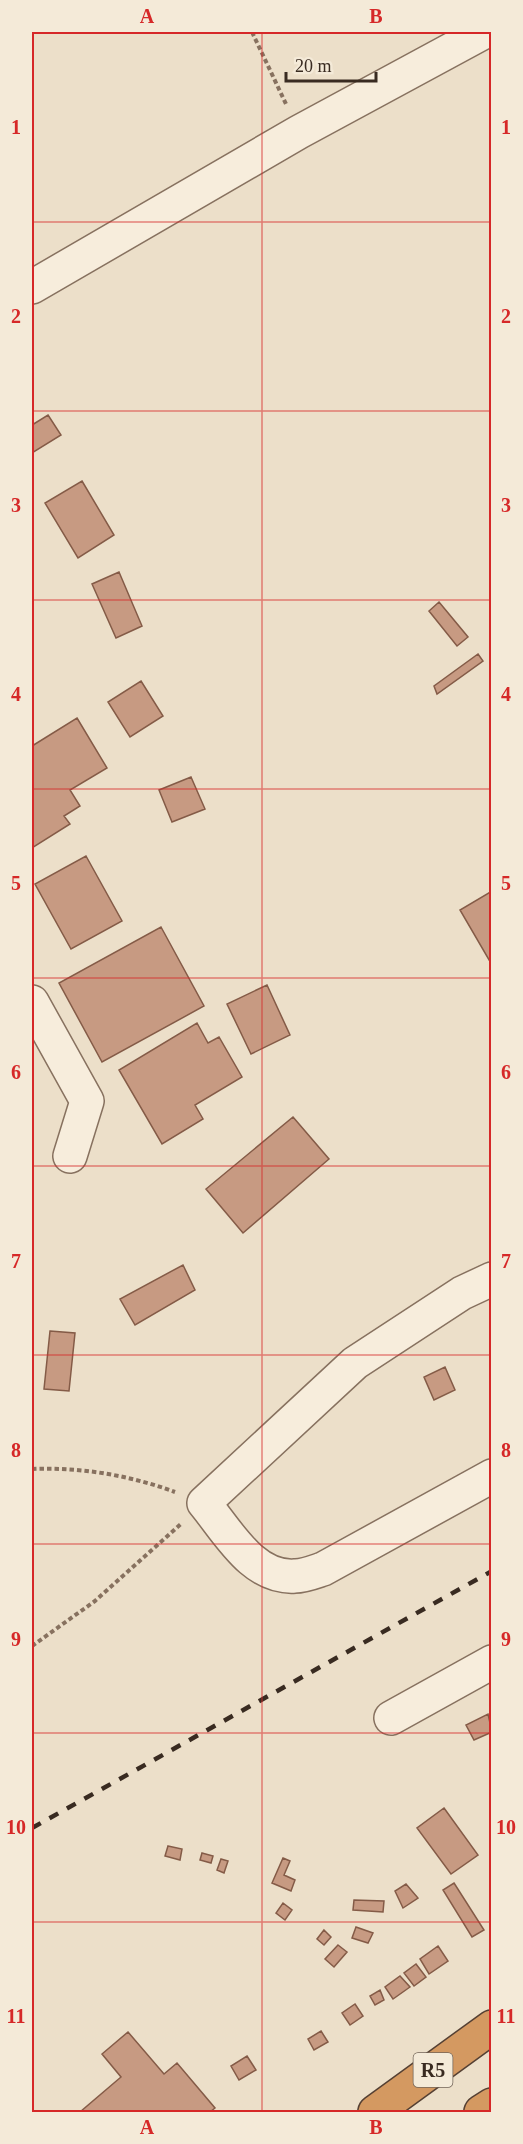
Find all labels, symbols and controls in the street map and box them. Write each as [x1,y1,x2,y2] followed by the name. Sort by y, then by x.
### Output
[140,5,155,27] text: A
[369,5,383,27] text: B
[286,45,376,83] scale bar
[295,56,332,76] text: 20 m
[11,116,21,138] text: 1
[501,116,511,138] text: 1
[11,305,21,327] text: 2
[501,305,511,327] text: 2
[11,494,21,516] text: 3
[501,494,511,516] text: 3
[11,683,21,705] text: 4
[501,683,511,705] text: 4
[11,872,21,894] text: 5
[501,872,511,894] text: 5
[11,1061,21,1083] text: 6
[501,1061,511,1083] text: 6
[11,1250,21,1272] text: 7
[501,1250,511,1272] text: 7
[11,1439,21,1461] text: 8
[501,1439,511,1461] text: 8
[11,1628,21,1650] text: 9
[501,1628,511,1650] text: 9
[6,1816,26,1838] text: 10
[496,1816,516,1838] text: 10
[7,2005,25,2027] text: 11
[497,2005,515,2027] text: 11
[414,2053,452,2087] road number: R5
[140,2116,155,2138] text: A
[369,2116,383,2138] text: B

